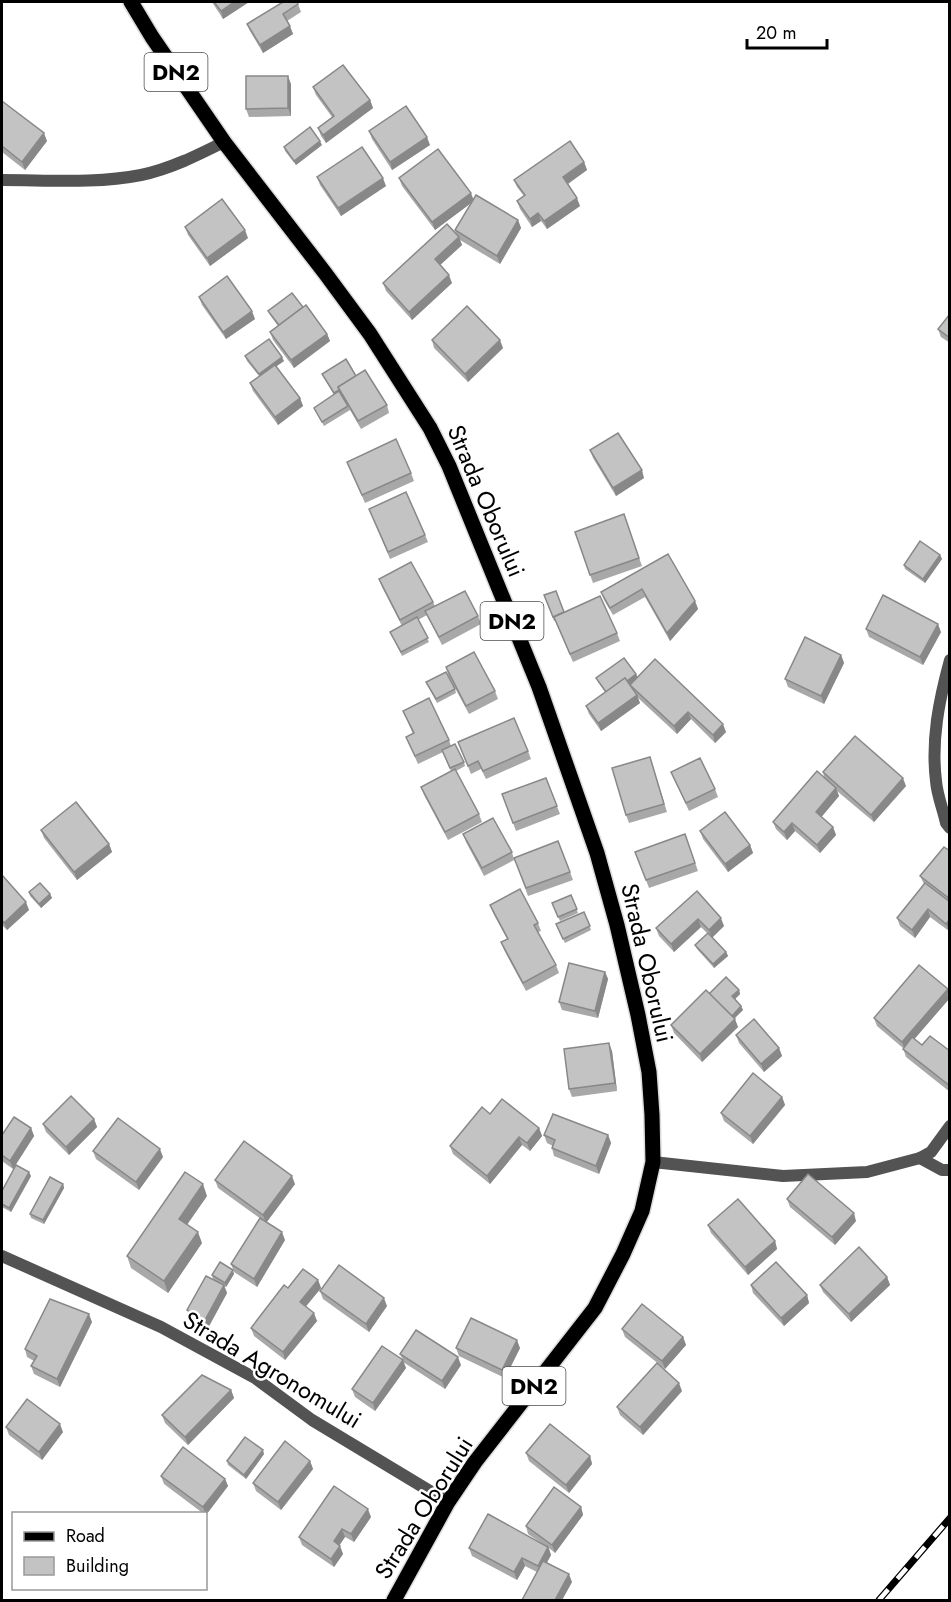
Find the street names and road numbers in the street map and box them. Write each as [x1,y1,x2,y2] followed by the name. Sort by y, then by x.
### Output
[144,53,207,91] road number: DN2
[439,419,534,582] street label: Strada Oborului
[480,602,544,640] road number: DN2
[612,880,683,1046] street label: Strada Oborului
[176,1302,368,1437] street label: Strada Agronomului
[502,1367,566,1405] road number: DN2
[366,1430,481,1586] street label: Strada Oborului

